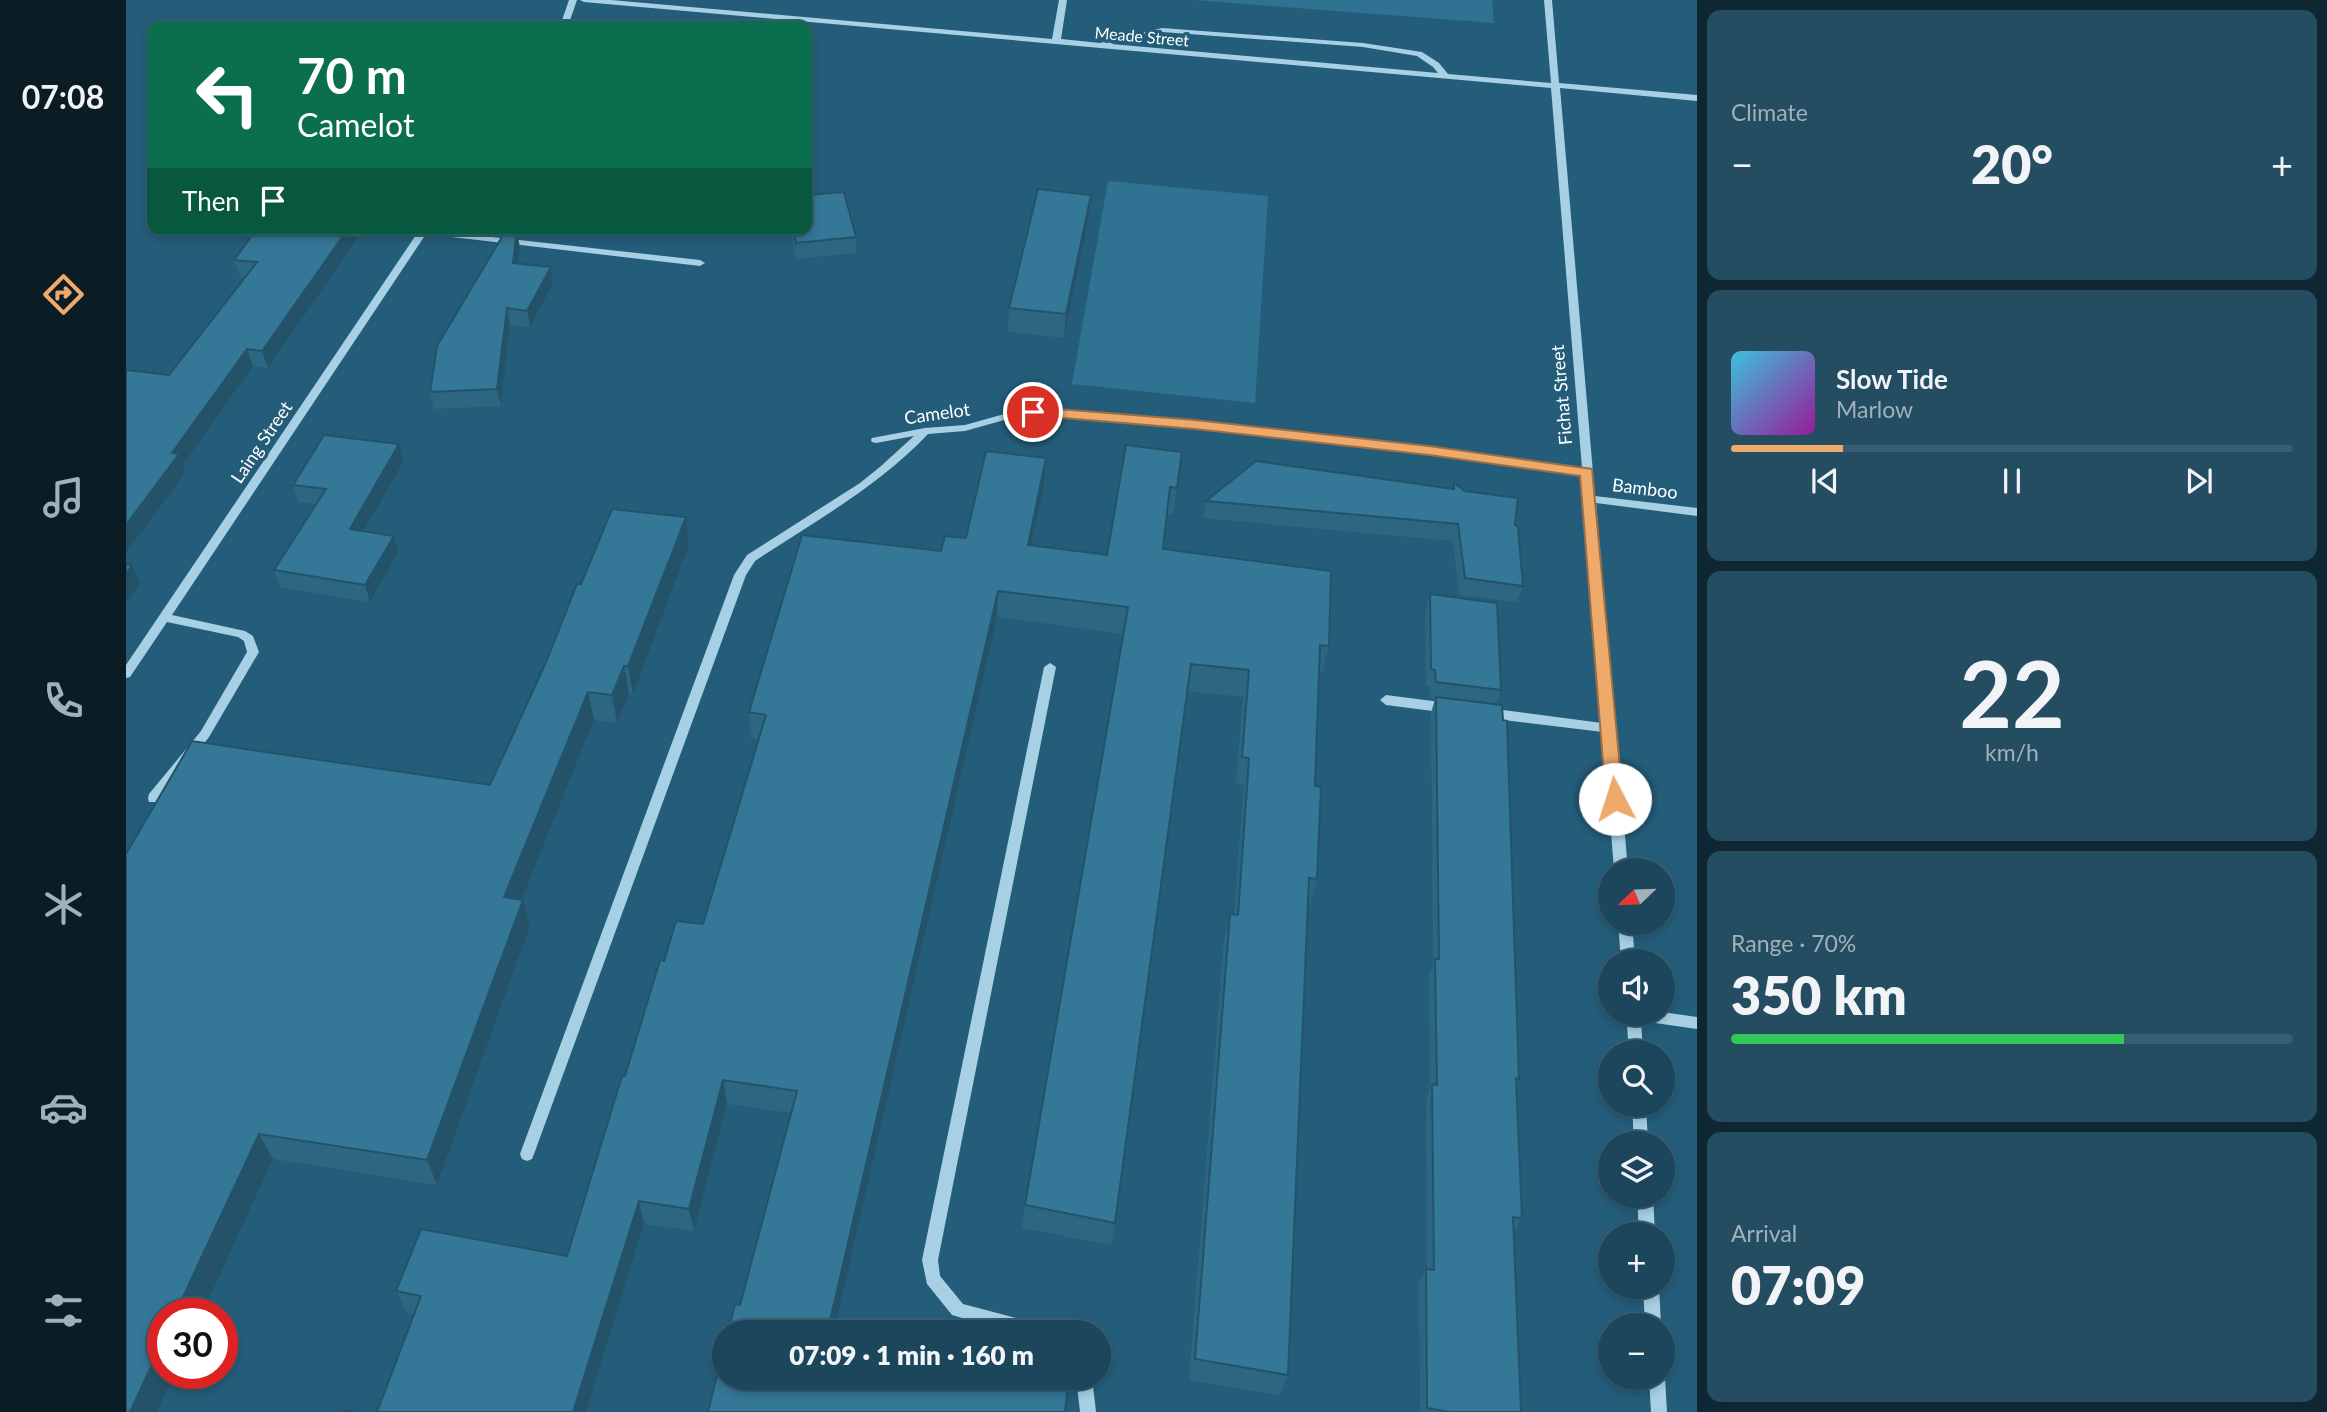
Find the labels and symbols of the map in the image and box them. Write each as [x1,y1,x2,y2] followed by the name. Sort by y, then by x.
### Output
[1094,22,1190,50] street label: Meade Street
[1546,343,1576,446] street label: Fichat Street
[1003,382,1063,442] pin
[226,396,297,487] street label: Laing Street
[903,397,972,428] street label: Camelot
[1611,473,1679,503] street label: Bamboo
[1578,762,1652,836] position arrow
[1598,858,1675,934] north arrow
[147,1298,238,1389] speed limit sign: 30

